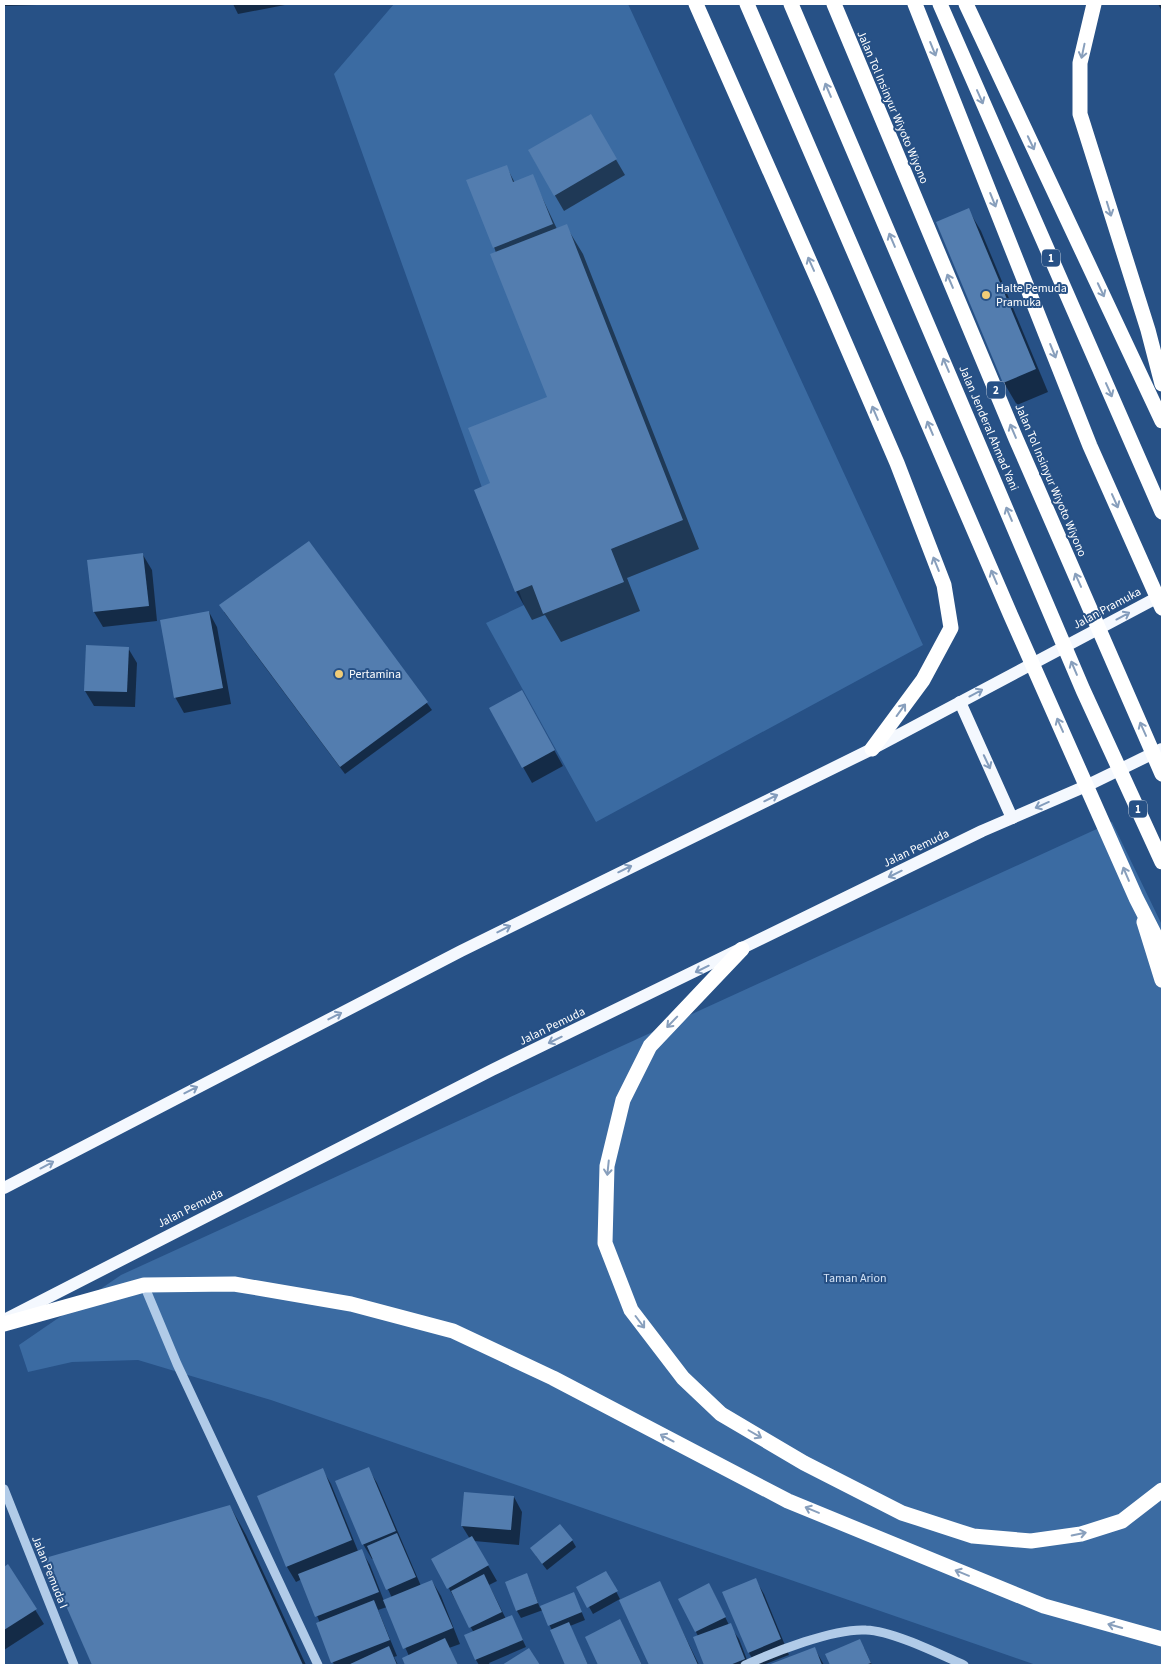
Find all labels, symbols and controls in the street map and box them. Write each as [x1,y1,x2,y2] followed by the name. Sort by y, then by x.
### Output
[852,28,933,186] street label: Jalan Tol Insinyur Wiyoto Wiyono
[928,41,938,56] one-way arrow
[1077,43,1087,59] one-way arrow
[823,83,833,98] one-way arrow
[976,89,986,104] one-way arrow
[1027,135,1037,150] one-way arrow
[988,192,998,207] one-way arrow
[1105,201,1114,216] one-way arrow
[887,233,897,248] one-way arrow
[1042,250,1060,266] road number: 1
[805,257,815,272] one-way arrow
[945,274,954,289] one-way arrow
[996,280,1067,311] place label: Halte Pemuda Pramuka
[1096,282,1106,297] one-way arrow
[980,289,992,301] marker: Halte Pemuda Pramuka
[1049,343,1058,358] one-way arrow
[940,358,950,373] one-way arrow
[954,363,1023,494] street label: Jalan Jenderal Ahmad Yani
[987,382,1005,398] road number: 2
[1104,382,1114,397] one-way arrow
[1010,401,1091,559] street label: Jalan Tol Insinyur Wiyoto Wiyono
[870,406,880,421] one-way arrow
[924,421,934,436] one-way arrow
[1008,424,1017,439] one-way arrow
[1111,493,1120,508] one-way arrow
[1003,507,1013,522] one-way arrow
[931,557,940,572] one-way arrow
[989,570,999,585] one-way arrow
[1072,573,1082,588] one-way arrow
[1070,583,1144,634] street label: Jalan Pramuka
[1115,611,1130,621] one-way arrow
[1068,661,1078,676] one-way arrow
[349,666,401,683] place label: Pertamina
[333,668,345,680] marker: Pertamina
[969,688,984,698] one-way arrow
[896,703,906,717] one-way arrow
[1055,718,1065,733] one-way arrow
[1137,722,1147,737] one-way arrow
[983,754,993,769] one-way arrow
[763,793,778,802] one-way arrow
[1035,801,1050,811] one-way arrow
[1129,801,1147,818] road number: 1
[880,825,952,872] street label: Jalan Pemuda
[617,864,632,874] one-way arrow
[1120,867,1130,882] one-way arrow
[888,870,903,879] one-way arrow
[497,924,512,934] one-way arrow
[695,965,710,974] one-way arrow
[516,1003,588,1050] street label: Jalan Pemuda
[327,1011,342,1020] one-way arrow
[666,1016,678,1029] one-way arrow
[548,1035,563,1045] one-way arrow
[183,1085,198,1094] one-way arrow
[603,1159,613,1175] one-way arrow
[39,1160,54,1170] one-way arrow
[155,1185,226,1232] street label: Jalan Pemuda
[823,1270,887,1287] park label: Taman Arion
[635,1315,646,1328] one-way arrow
[748,1429,763,1439] one-way arrow
[660,1433,675,1442] one-way arrow
[805,1505,820,1515] one-way arrow
[1071,1528,1087,1538] one-way arrow
[27,1533,72,1611] street label: Jalan Pemuda I
[955,1567,970,1577] one-way arrow
[1108,1621,1124,1631] one-way arrow

